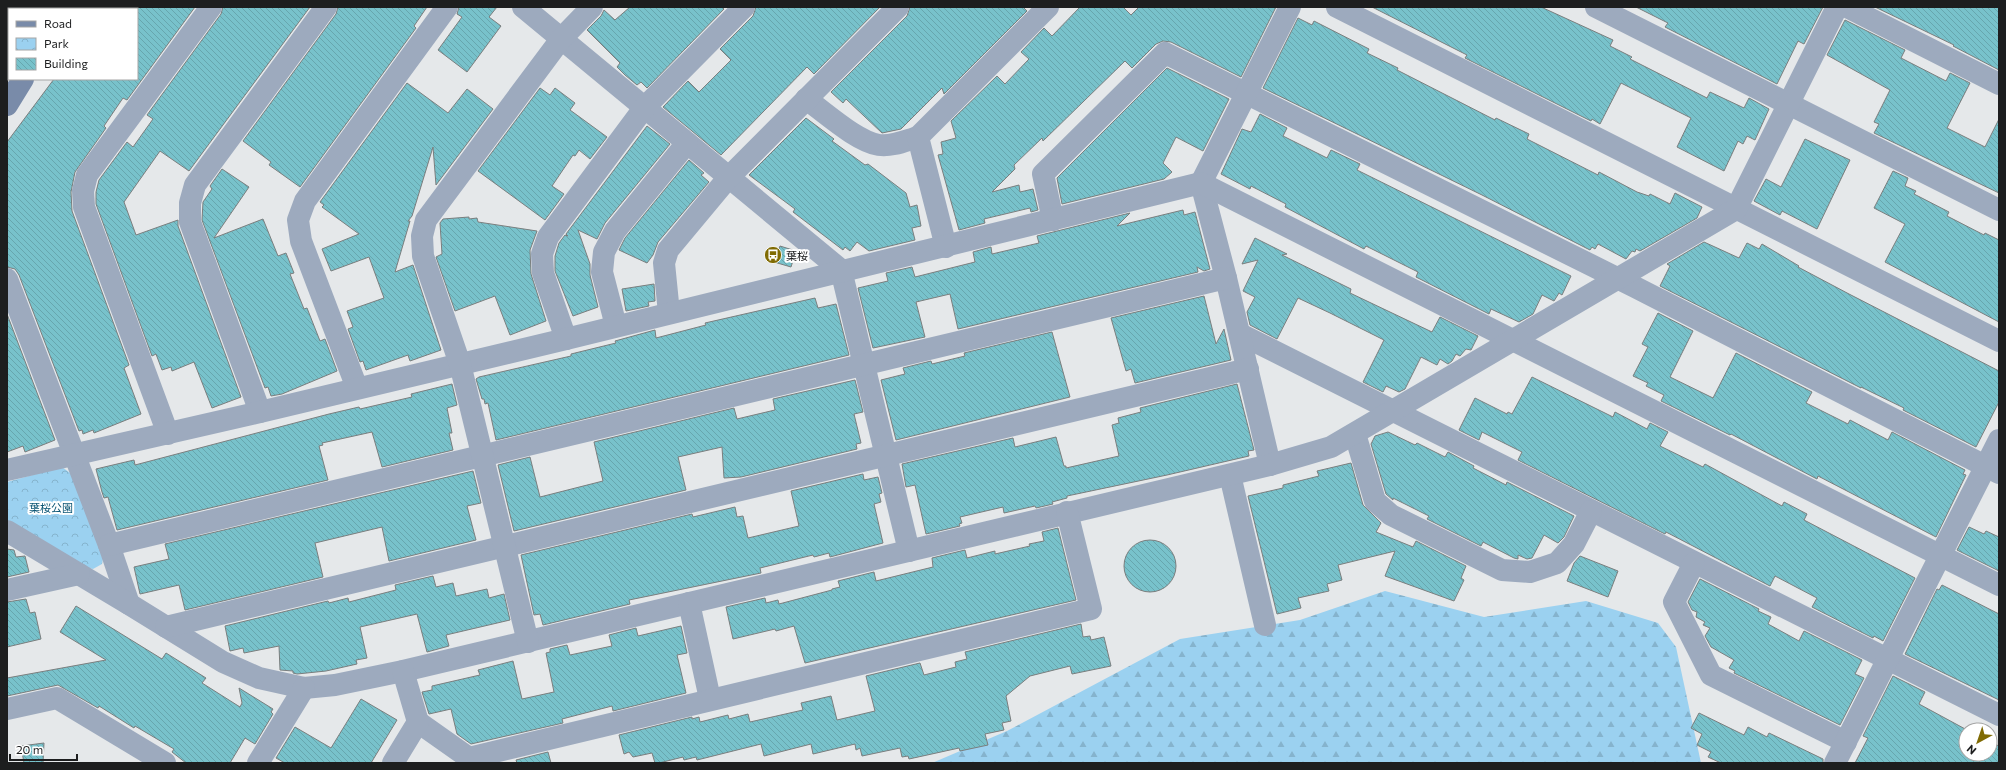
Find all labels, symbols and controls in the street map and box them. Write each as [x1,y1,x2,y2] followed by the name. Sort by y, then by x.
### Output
[8,8,138,80] legend
[44,16,72,30] text: Road
[44,36,70,50] text: Park
[44,56,88,70] text: Building
[763,245,783,265] bus stop icon: 葉桜
[786,249,808,262] place label: 葉桜
[29,501,73,514] park label: 葉桜公園
[1958,722,1998,762] north arrow
[10,736,77,762] scale bar
[16,742,43,756] text: 20 m
[1964,742,1979,758] text: N

